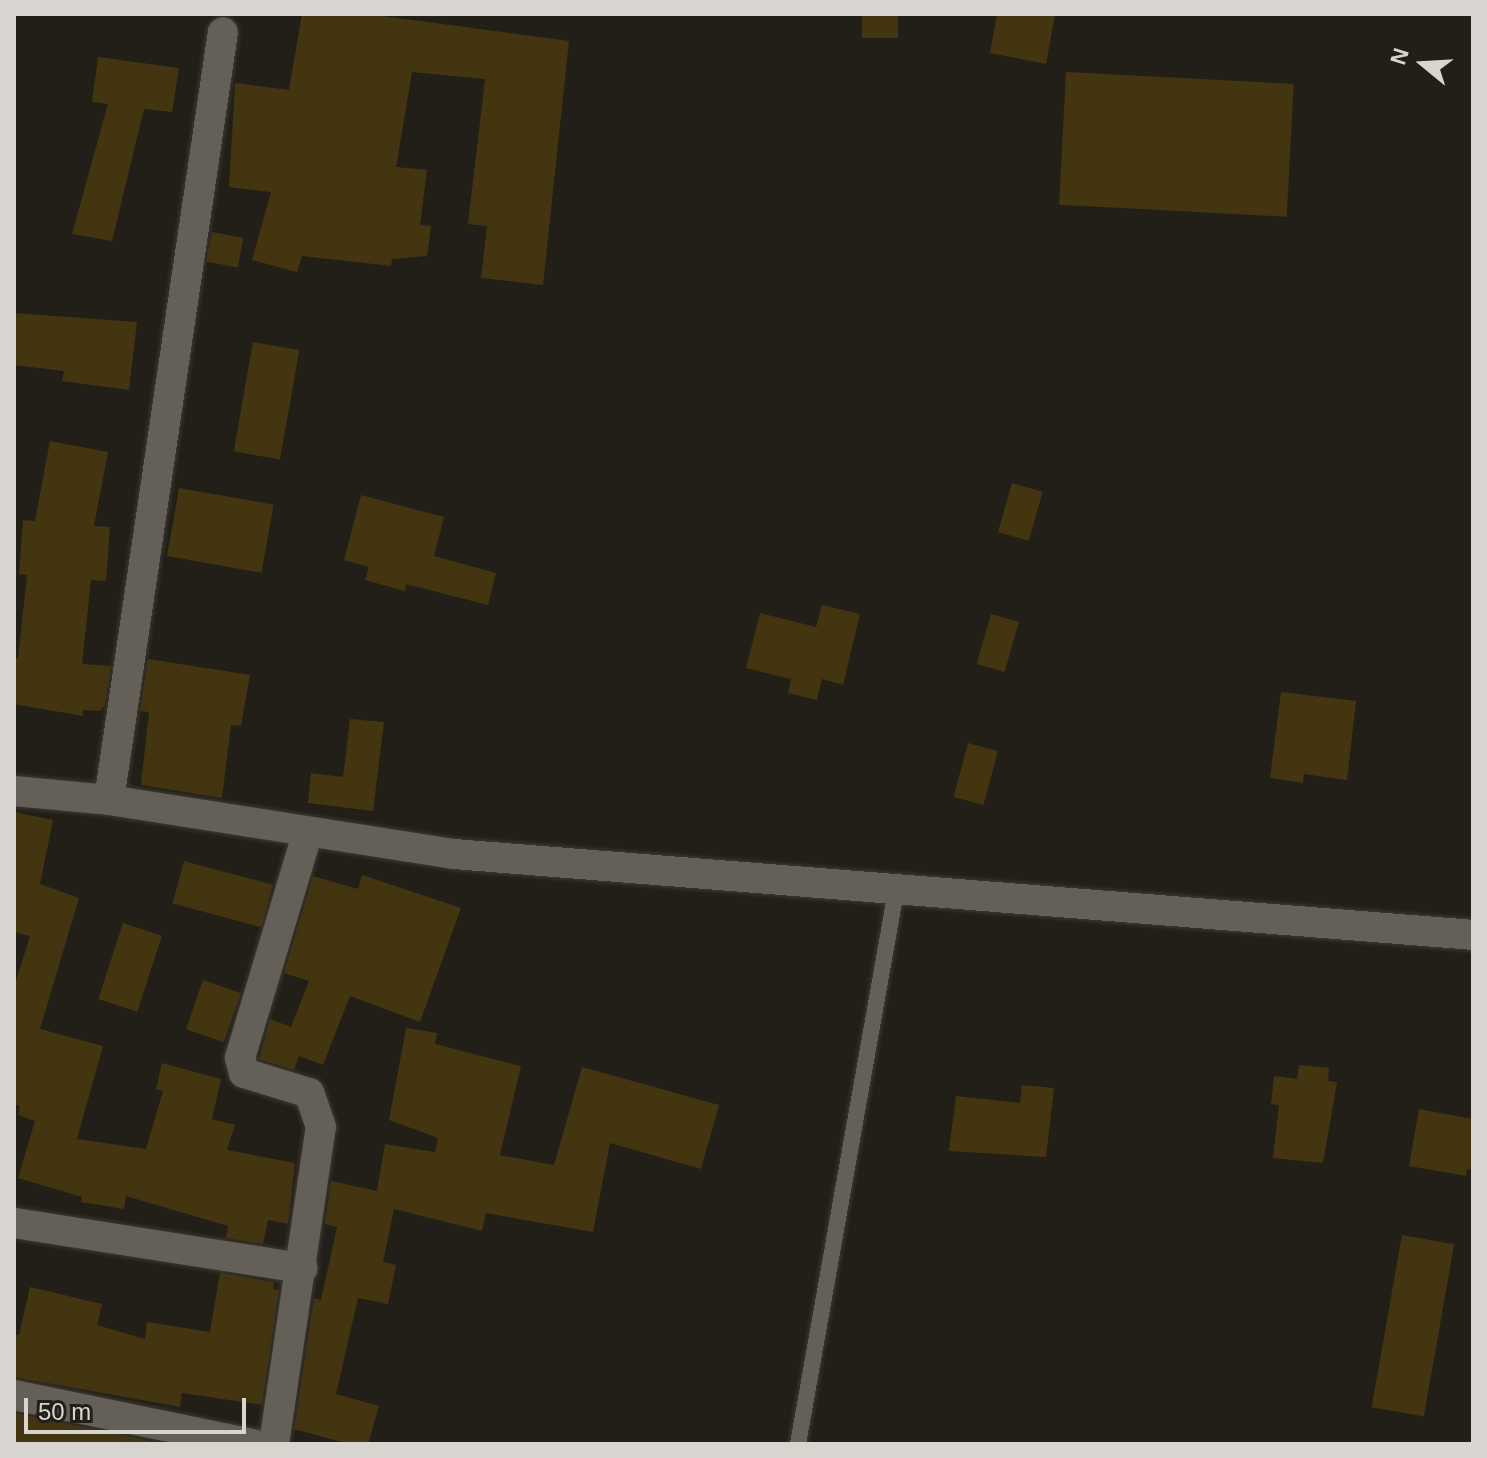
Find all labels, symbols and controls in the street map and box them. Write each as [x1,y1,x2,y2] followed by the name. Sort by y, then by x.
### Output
[1383,24,1463,104] north arrow
[1385,45,1414,68] text: N
[28,1382,250,1432] scale bar
[38,1398,91,1425] text: 50 m

